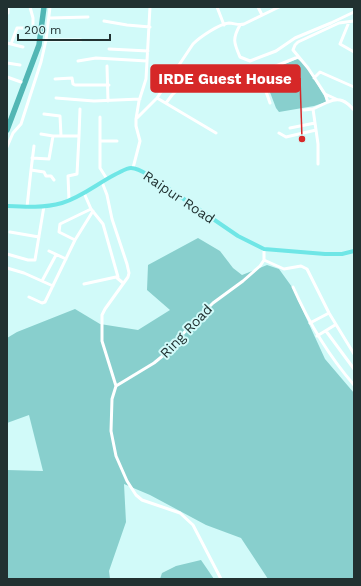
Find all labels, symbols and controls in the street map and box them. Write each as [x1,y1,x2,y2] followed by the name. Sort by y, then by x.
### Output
[18,16,110,42] scale bar
[24,23,61,37] text: 200 m
[151,65,300,92] callout: IRDE Guest House
[158,70,292,88] text: IRDE Guest House
[140,167,218,227] street label: Raipur Road
[157,301,215,361] street label: Ring Road

